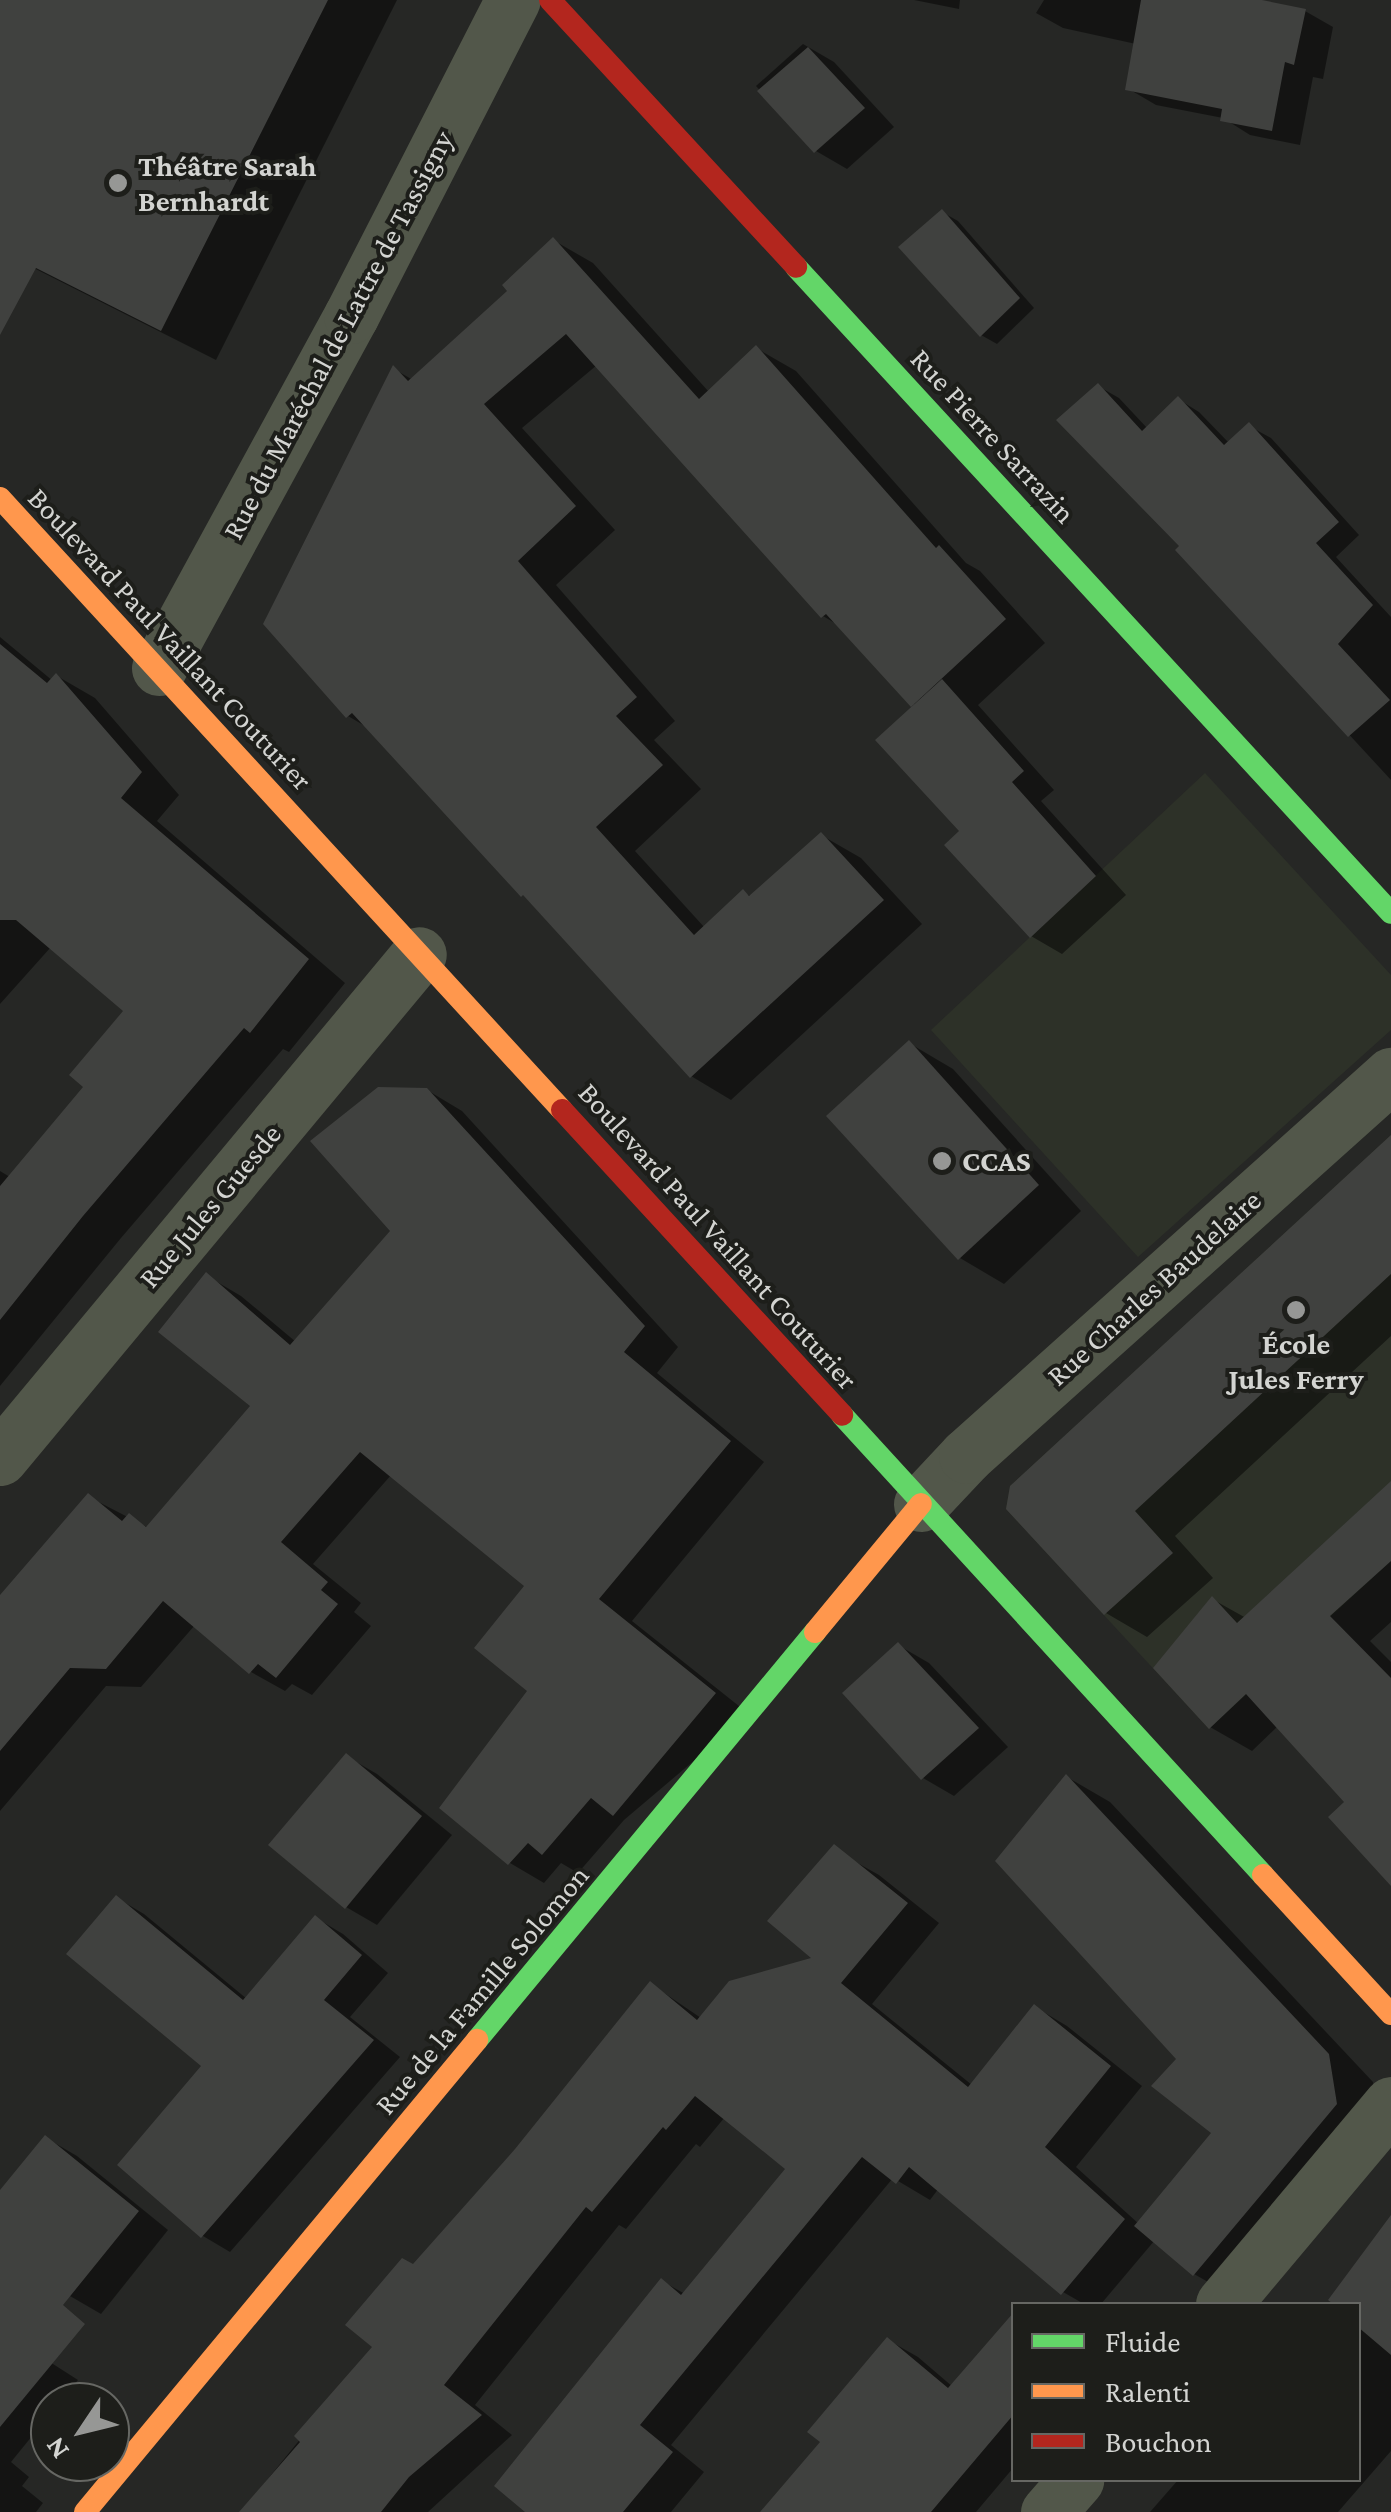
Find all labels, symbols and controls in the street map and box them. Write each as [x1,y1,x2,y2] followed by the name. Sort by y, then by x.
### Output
[215,124,461,546] street label: Rue du Maréchal de Lattre de Tassigny
[138,148,316,218] place label: Théâtre Sarah Bernhardt
[107,172,129,194] marker: Théâtre Sarah Bernhardt
[903,341,1083,531] street label: Rue Pierre Sarrazin
[20,480,320,798] street label: Boulevard Paul Vaillant Couturier
[571,1075,865,1397] street label: Boulevard Paul Vaillant Couturier
[131,1117,289,1295] street label: Rue Jules Guesde
[962,1143,1031,1179] place label: CCAS
[931,1150,953,1172] marker: CCAS
[1040,1182,1268,1394] street label: Rue Charles Baudelaire
[1285,1299,1307,1321] marker: École Jules Ferry
[1228,1326,1364,1396] place label: École Jules Ferry
[367,1858,597,2122] street label: Rue de la Famille Solomon
[1011,2302,1361,2482] legend
[1105,2325,1180,2358] text: Fluide
[1105,2375,1190,2408] text: Ralenti
[30,2382,130,2482] north arrow
[1105,2425,1212,2458] text: Bouchon
[38,2432,75,2465] text: N

